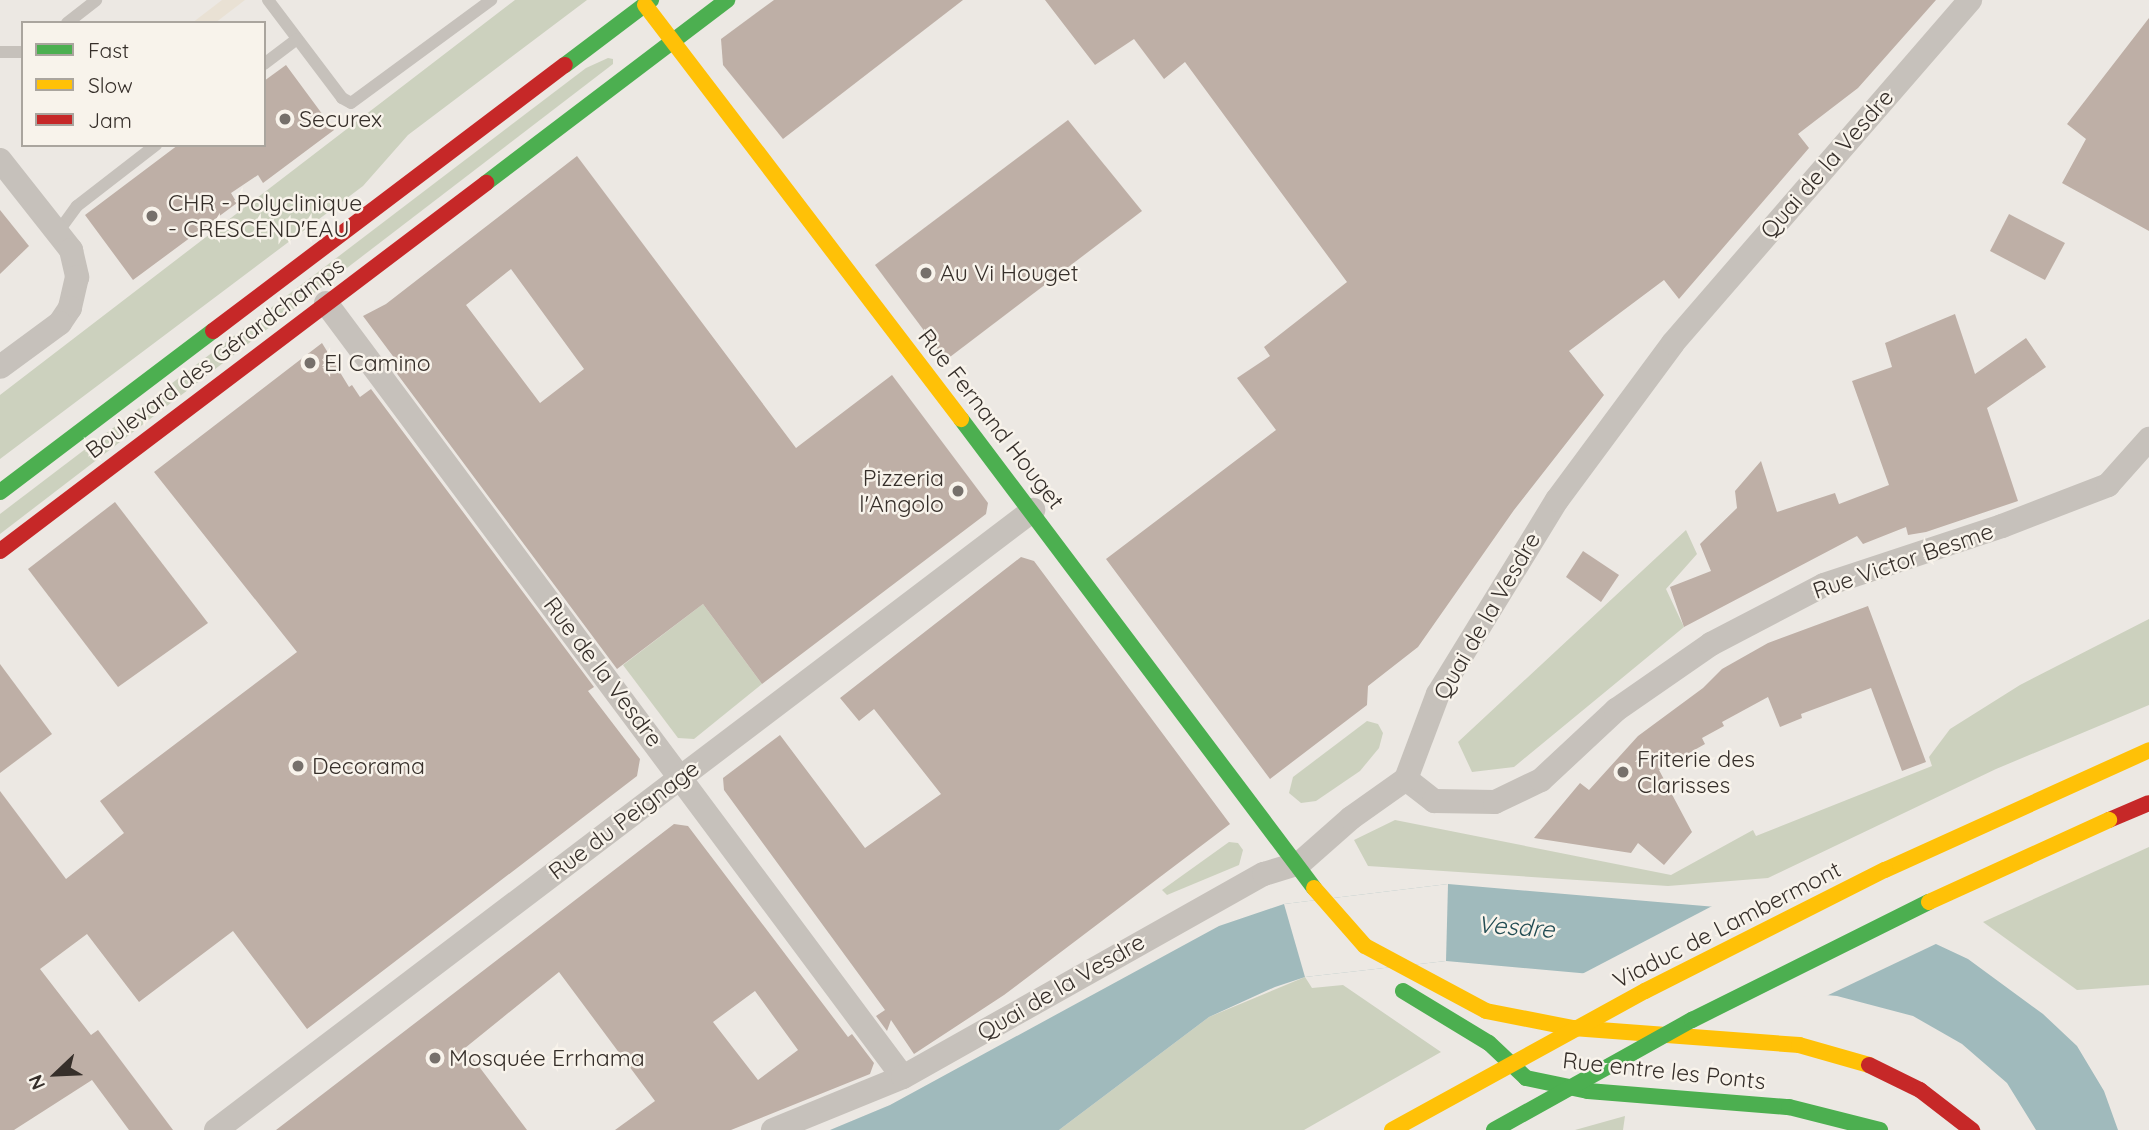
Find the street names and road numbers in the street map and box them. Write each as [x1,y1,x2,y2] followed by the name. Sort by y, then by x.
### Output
[1755,84,1899,244] street label: Quai de la Vesdre
[80,252,350,464] street label: Boulevard des Gérardchamps
[912,324,1070,514] street label: Rue Fernand Houget
[1809,517,1997,605] street label: Rue Victor Besme
[1428,527,1546,705] street label: Quai de la Vesdre
[538,592,668,752] street label: Rue de la Vesdre
[543,754,705,886] street label: Rue du Peignage
[1609,856,1845,994] street label: Viaduc de Lambermont
[972,928,1150,1046] street label: Quai de la Vesdre
[1561,1047,1767,1095] street label: Rue entre les Ponts

